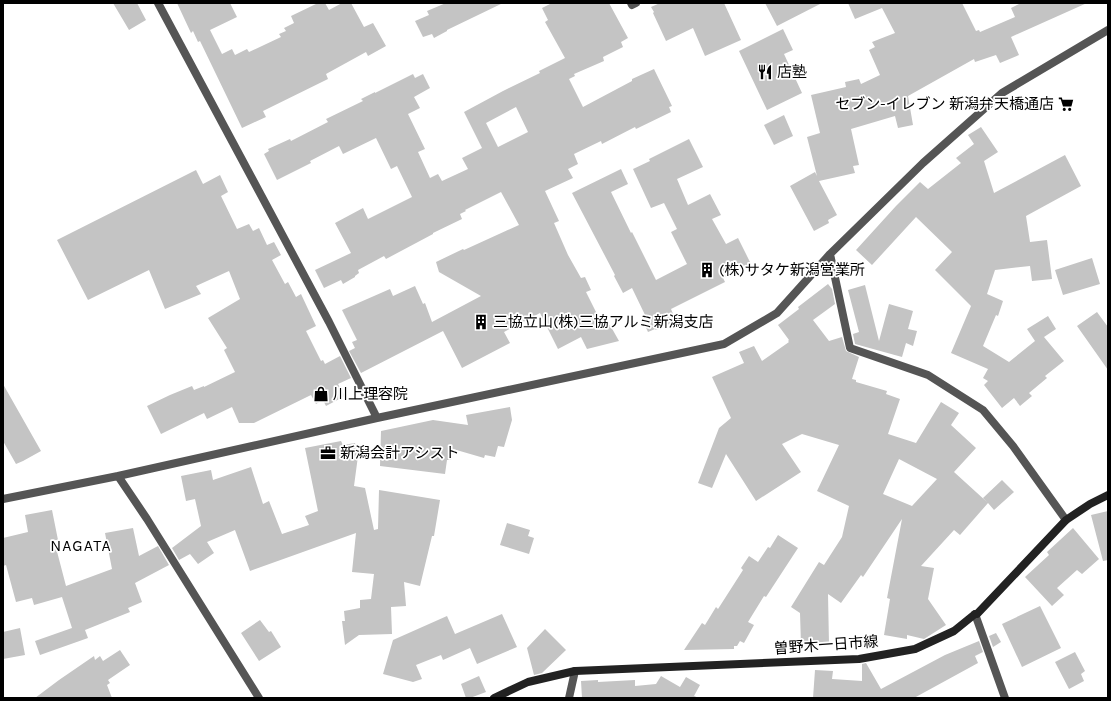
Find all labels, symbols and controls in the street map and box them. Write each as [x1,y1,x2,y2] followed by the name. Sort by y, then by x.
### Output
[756,63,774,81] restaurant icon: 店塾
[777,63,807,81] place label: 店塾
[835,95,1054,113] place label: セブン-イレブン 新潟弁天橋通店
[1057,95,1075,113] supermarket icon: セブン-イレブン 新潟弁天橋通店
[698,261,716,279] building icon: (株)サタケ新潟営業所
[719,261,865,279] place label: (株)サタケ新潟営業所
[472,313,490,331] building icon: 三協立山(株)三協アルミ新潟支店
[493,313,714,331] place label: 三協立山(株)三協アルミ新潟支店
[312,385,330,403] shop icon: 川上理容院
[333,385,408,403] place label: 川上理容院
[319,444,337,462] office icon: 新潟会計アシスト
[340,444,459,462] place label: 新潟会計アシスト
[50,536,112,555] district label: NAGATA
[773,632,879,658] street label: 曽野木一日市線

